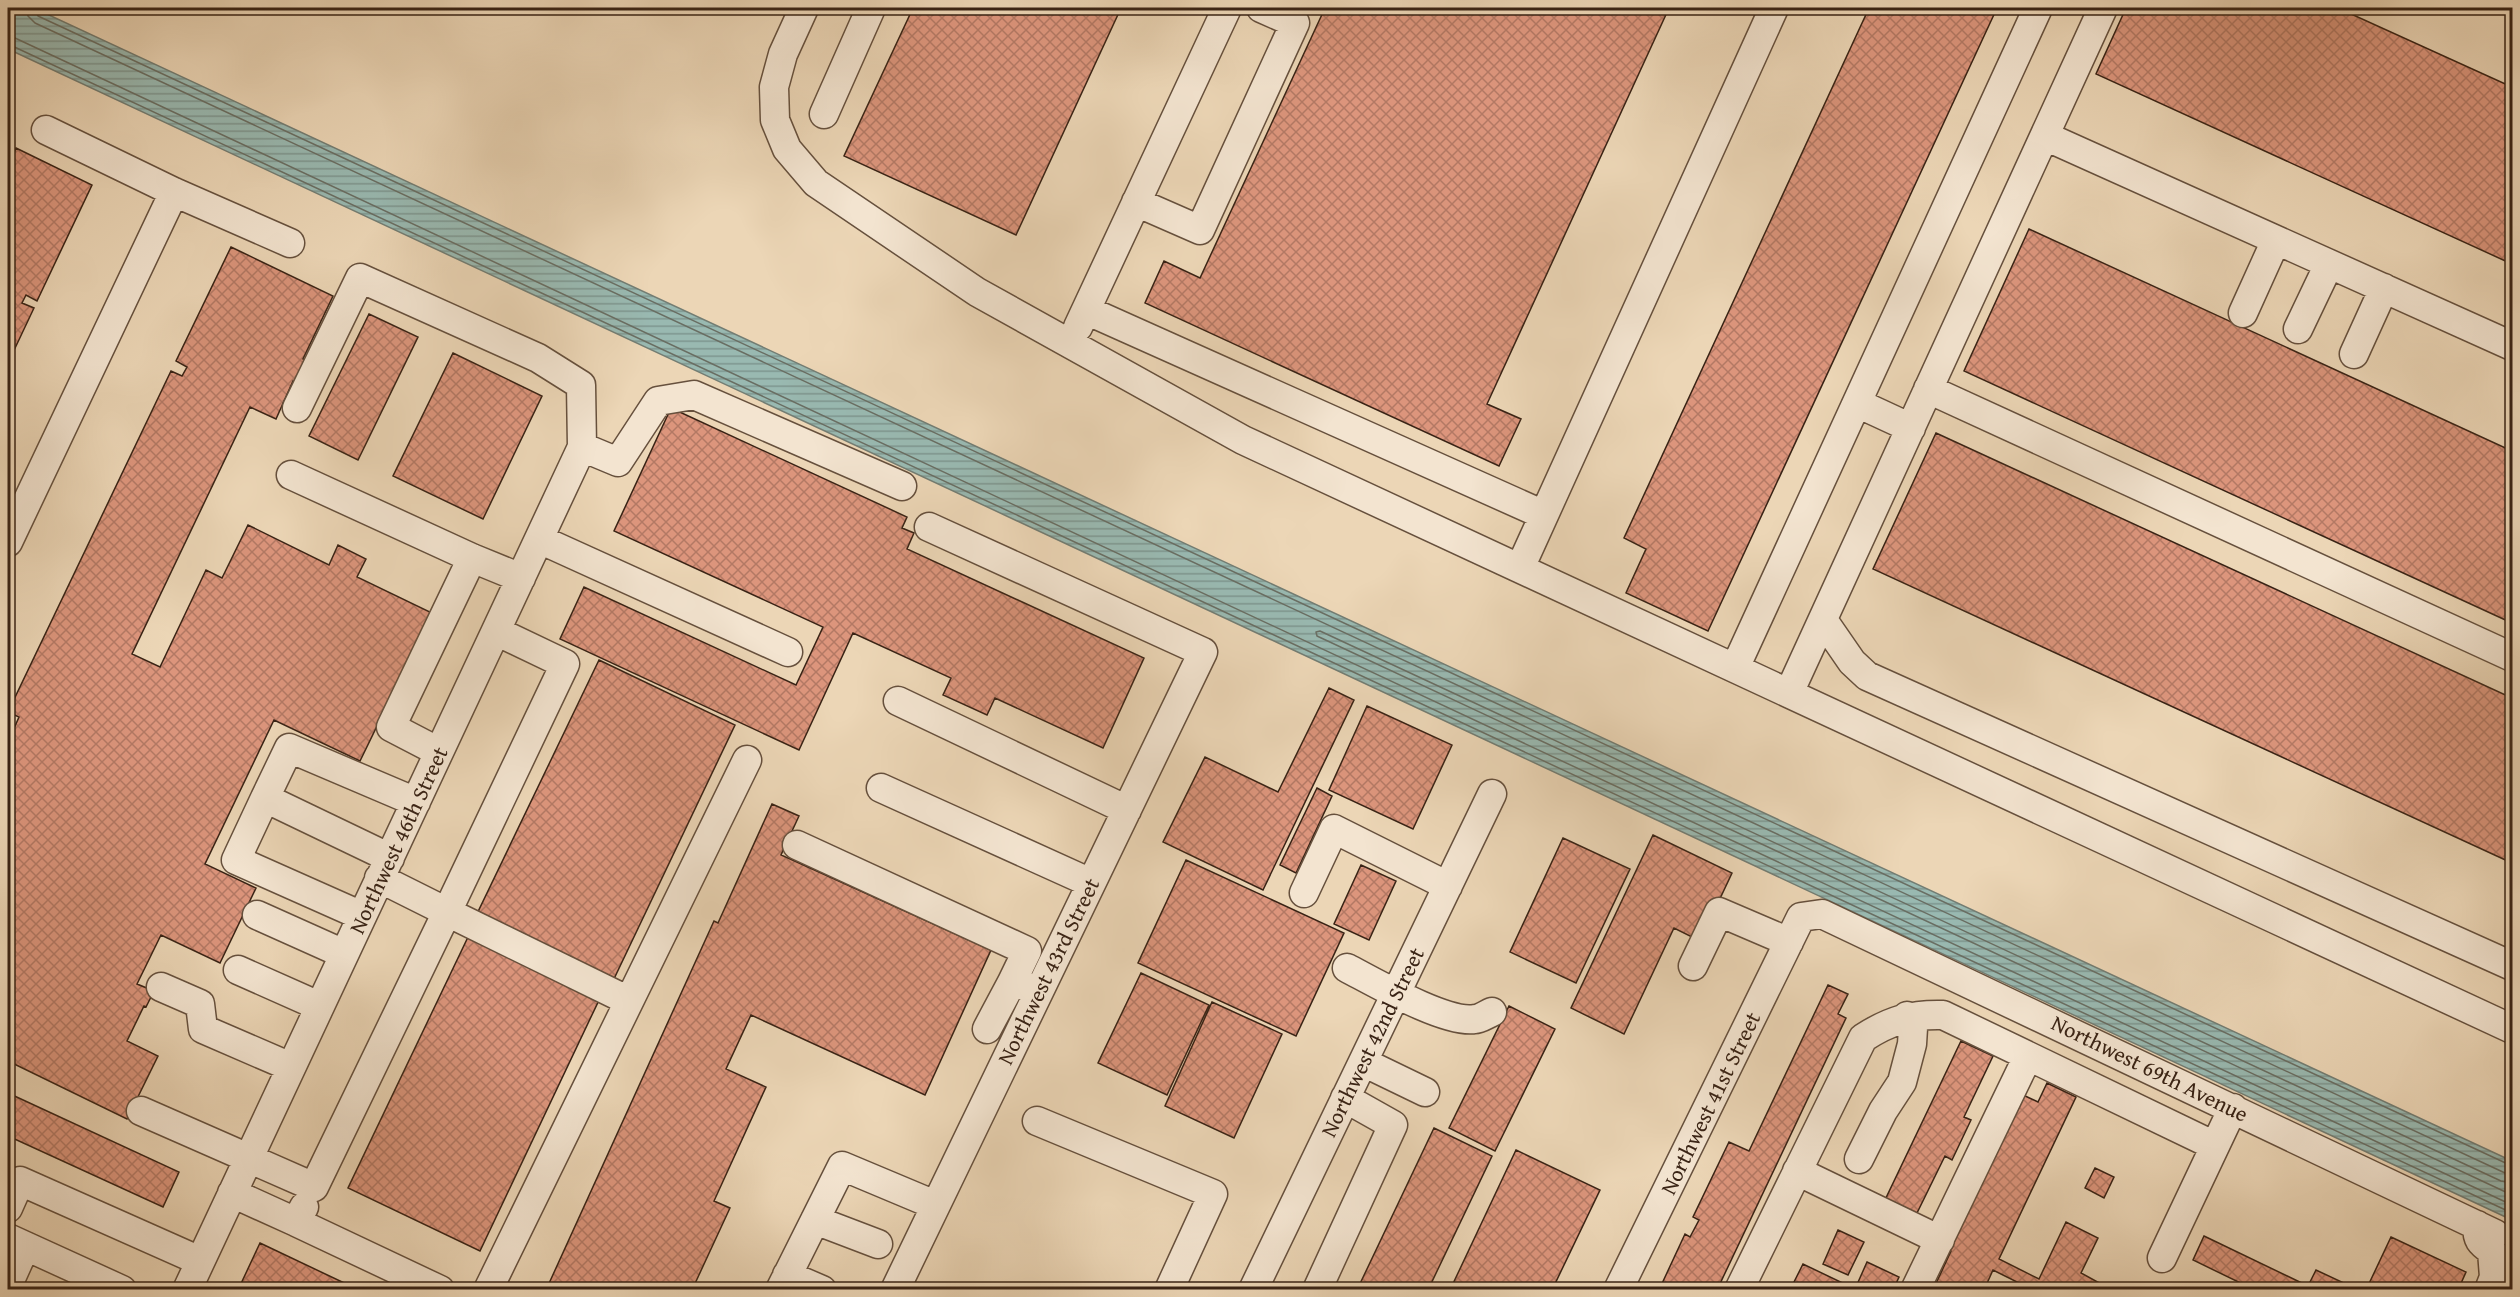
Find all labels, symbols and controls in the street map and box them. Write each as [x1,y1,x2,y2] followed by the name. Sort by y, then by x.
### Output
[341,741,456,939] street label: Northwest 46th Street
[989,872,1107,1070] street label: Northwest 43rd Street
[1312,942,1432,1142] street label: Northwest 42nd Street
[1652,1006,1768,1200] street label: Northwest 41st Street
[2046,1006,2254,1130] street label: Northwest 69th Avenue

